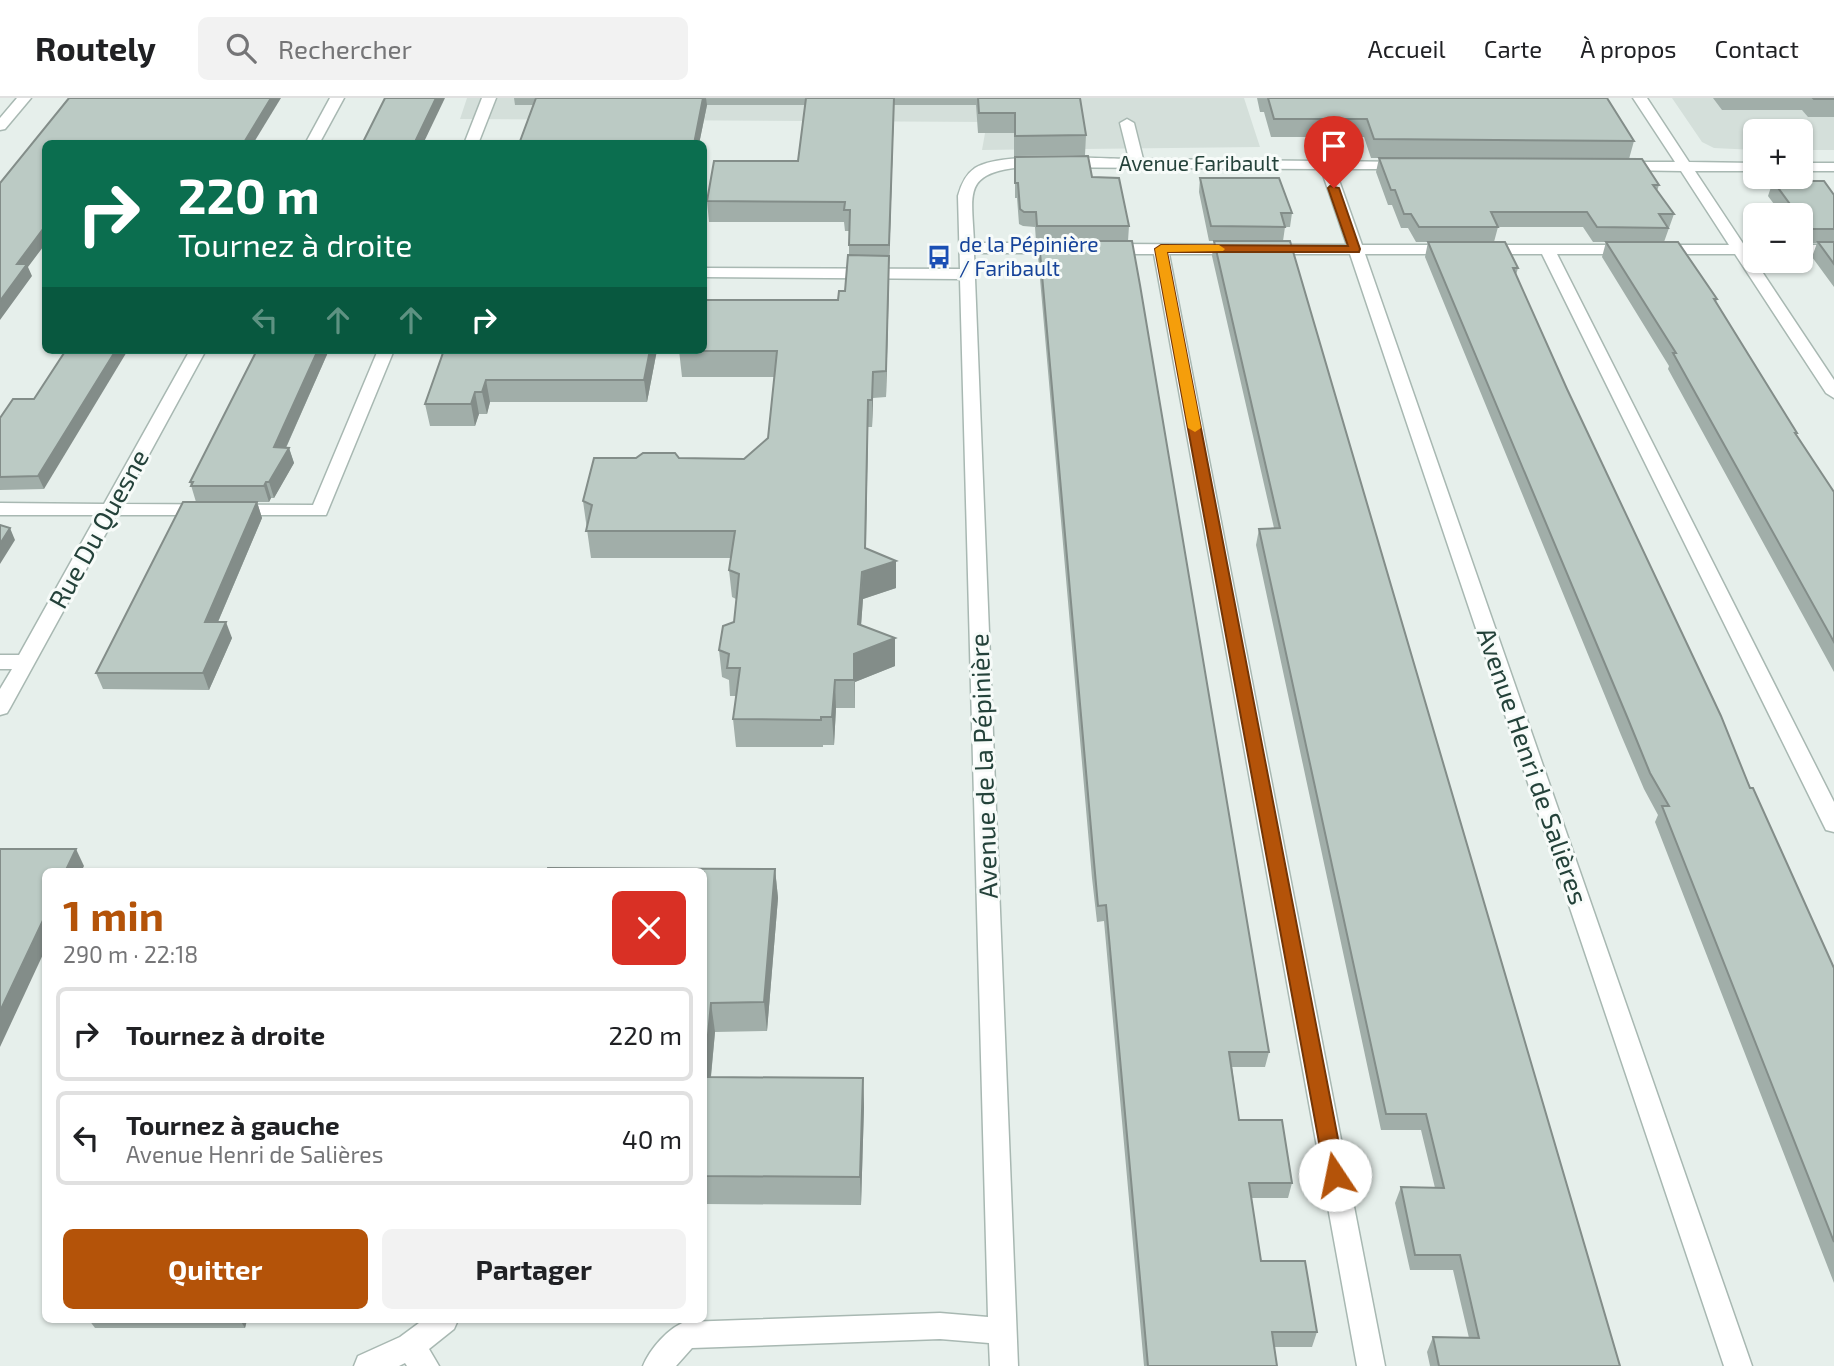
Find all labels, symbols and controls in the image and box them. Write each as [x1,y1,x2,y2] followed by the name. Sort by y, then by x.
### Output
[198,17,688,80] search box
[35,28,156,68] text: Routely
[222,29,260,67] icon: search
[278,33,412,64] text: Rechercher
[1368,34,1446,63] text: Accueil
[1484,34,1542,63] text: Carte
[1580,34,1677,63] text: À propos
[1715,34,1799,63] text: Contact
[1304,116,1364,188] pin
[1743,119,1813,273] map controls
[1743,119,1813,189] button: +
[1315,127,1353,165] icon: arrive
[1119,150,1279,175] street label: Avenue Faribault
[178,165,320,224] text: 220 m
[63,168,154,259] icon: right
[1743,203,1813,273] button: −
[178,225,412,263] text: Tournez à droite
[959,231,1098,280] place label: de la Pépinière / Faribault
[925,243,953,271] bus stop icon: de la Pépinière / Faribault
[246,301,284,339] icon: left
[319,301,357,339] icon: ahead
[392,301,430,339] icon: ahead
[465,301,503,339] icon: right
[41,443,154,613] street label: Rue Du Quesne
[1471,623,1595,908] street label: Avenue Henri de Salières
[962,633,1003,899] street label: Avenue de la Pépinière
[63,889,164,939] text: 1 min
[612,891,686,965] button: close
[63,940,198,968] text: 290 m · 22:18
[67,1015,105,1053] icon: right
[126,1019,325,1050] text: Tournez à droite
[609,1019,682,1050] text: 220 m
[126,1109,340,1140] text: Tournez à gauche
[67,1119,105,1157] icon: left
[622,1123,682,1154] text: 40 m
[1298,1138,1372,1212] position arrow
[126,1140,383,1168] text: Avenue Henri de Salières
[63,1229,368,1309] button: Quitter
[382,1229,686,1309] button: Partager

